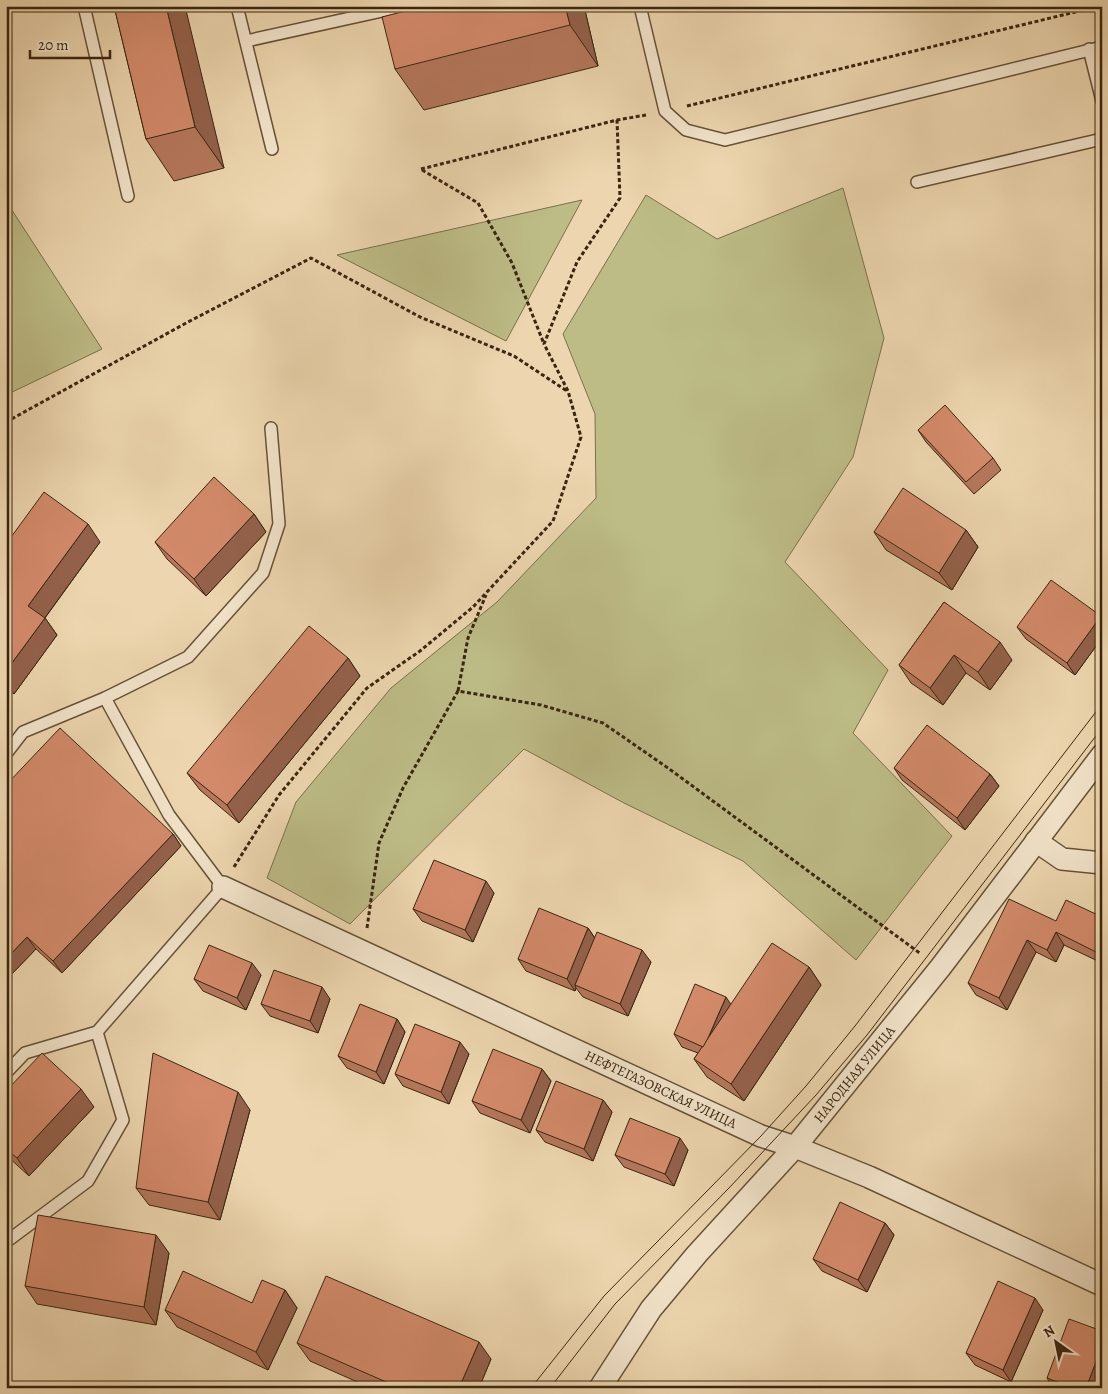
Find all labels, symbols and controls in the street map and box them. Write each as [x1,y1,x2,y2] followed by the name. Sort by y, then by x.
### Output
[30,28,110,60] scale bar
[38,35,69,55] text: 20 m
[809,1021,900,1127] street label: НАРОДНАЯ УЛИЦА
[582,1046,741,1133] street label: НЕФТЕГАЗОВСКАЯ УЛИЦА
[1030,1316,1080,1366] north arrow
[1040,1321,1059,1342] text: N

